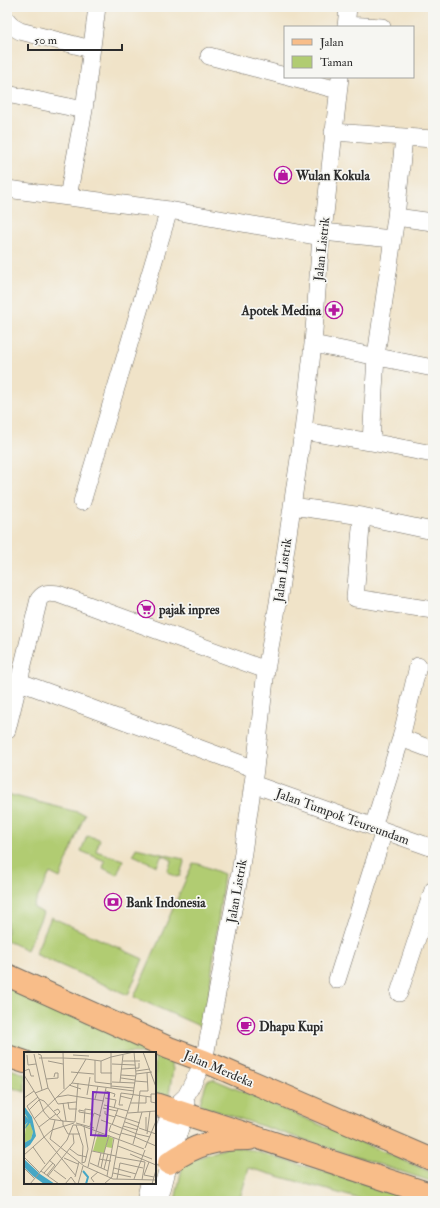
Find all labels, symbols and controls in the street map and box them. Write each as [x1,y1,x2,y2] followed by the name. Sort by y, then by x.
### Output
[28,26,122,52] scale bar
[284,26,414,78] legend
[34,33,58,48] text: 50 m
[319,35,344,50] text: Jalan
[320,55,353,70] text: Taman
[273,165,293,185] shop icon: Wulan Kokula
[295,168,370,184] place label: Wulan Kokula
[311,215,333,283] street label: Jalan Listrik
[324,300,344,320] pharmacy icon: Apotek Medina
[241,303,322,320] place label: Apotek Medina
[270,536,296,604] street label: Jalan Listrik
[136,599,156,619] supermarket icon: pajak inpres
[158,602,220,619] place label: pajak inpres
[272,785,412,849] street label: Jalan Tumpok Teureundam
[223,857,251,925] street label: Jalan Listrik
[103,892,123,912] bank icon: Bank Indonesia
[126,895,206,911] place label: Bank Indonesia
[236,1016,256,1036] cafe icon: Dhapu Kupi
[259,1019,324,1036] place label: Dhapu Kupi
[180,1047,257,1091] street label: Jalan Merdeka
[24,1052,156,1184] inset map

